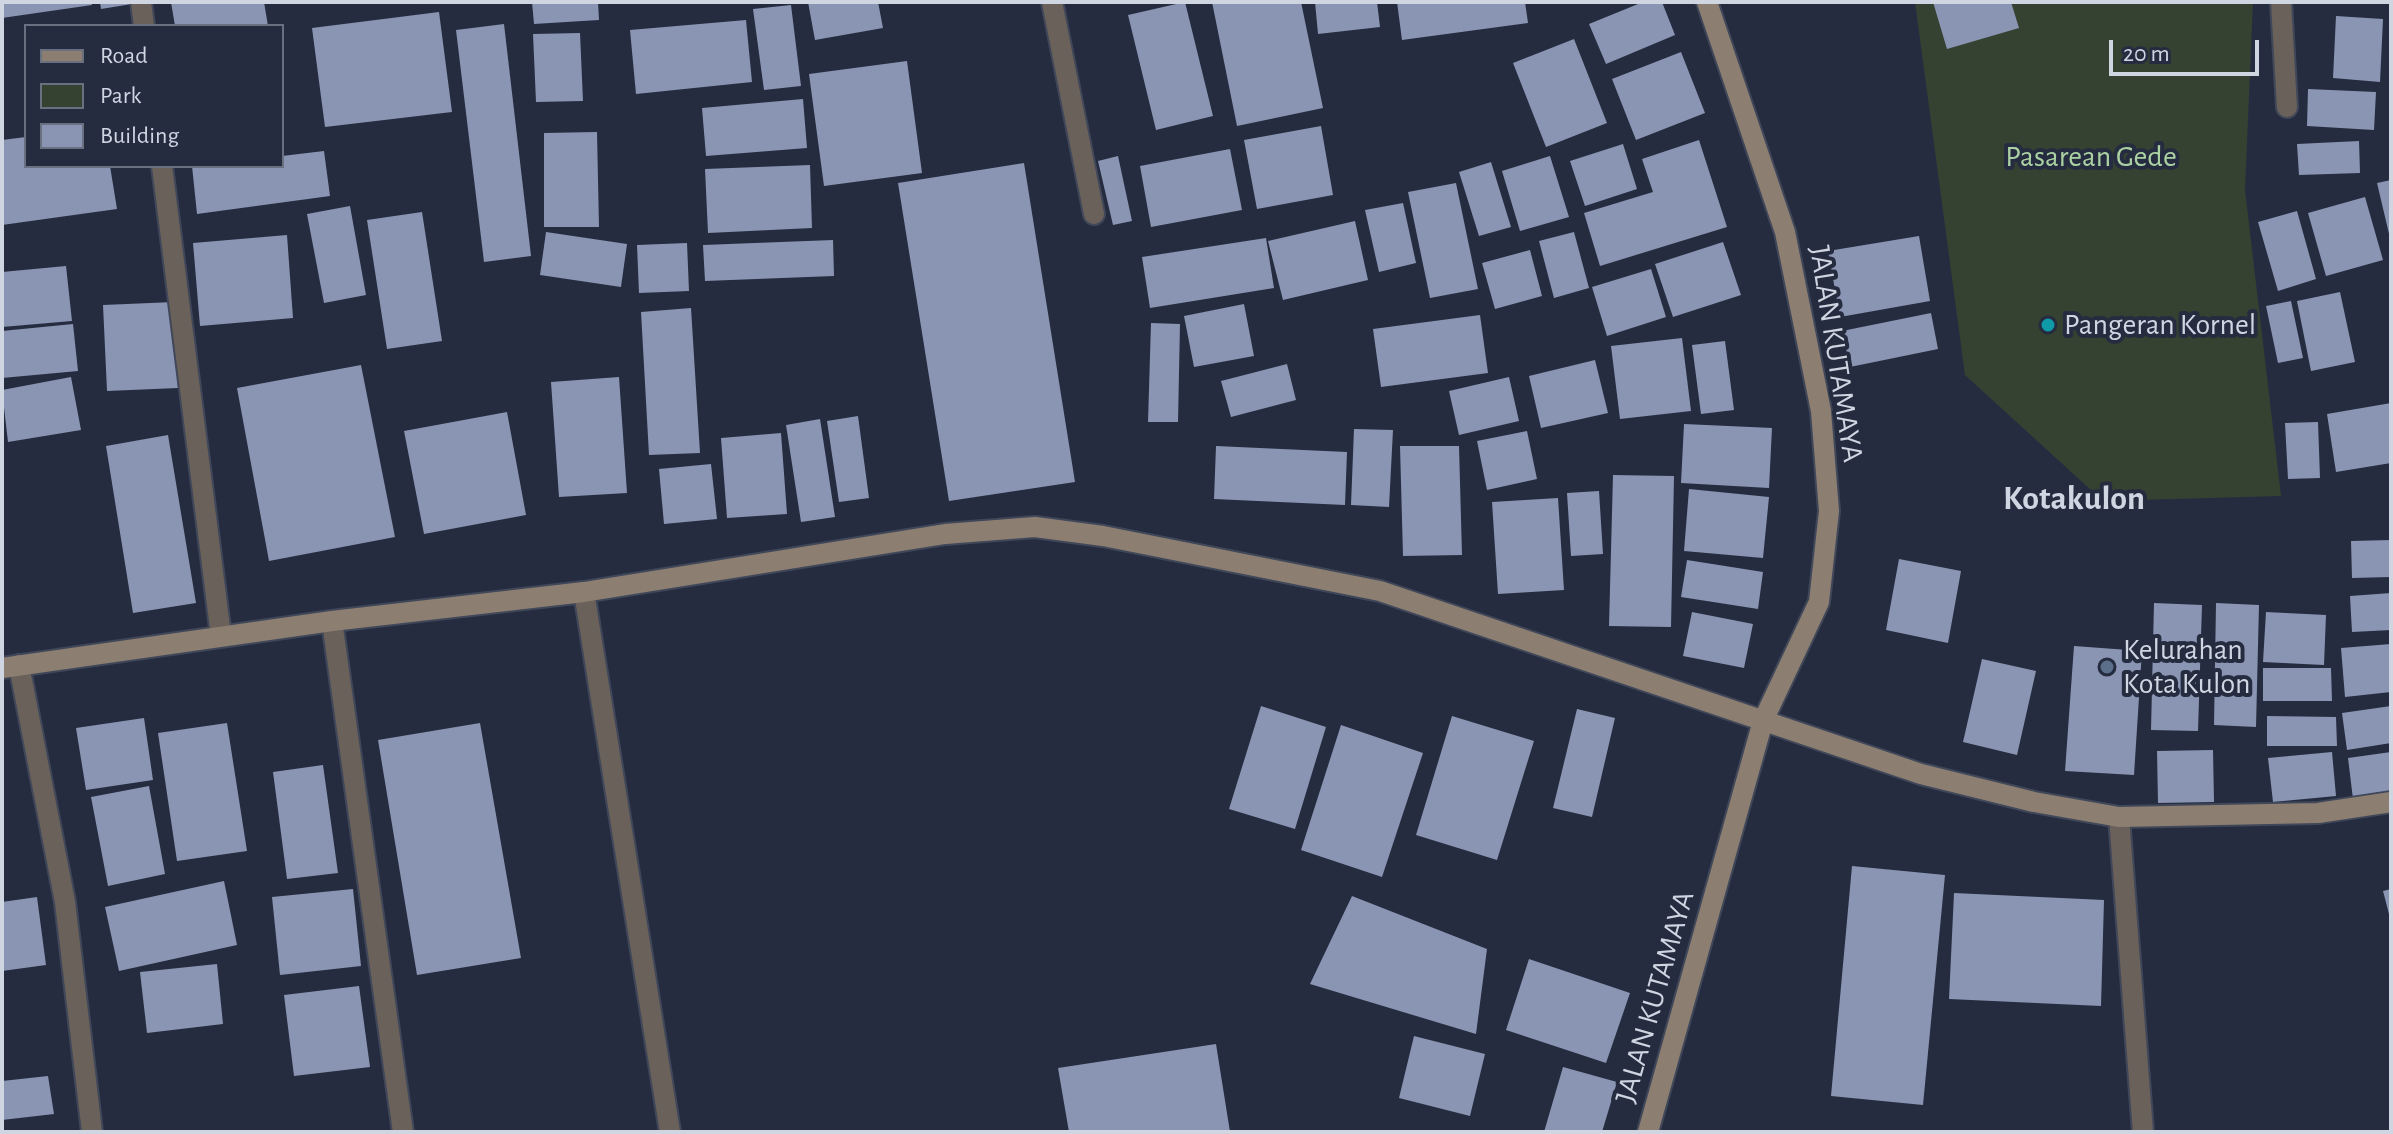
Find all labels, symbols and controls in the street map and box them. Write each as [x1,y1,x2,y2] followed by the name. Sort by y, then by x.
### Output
[24,24,284,168] legend
[2113,24,2263,74] scale bar
[2123,42,2170,66] text: 20 m
[100,44,148,68] text: Road
[100,84,141,108] text: Park
[100,124,179,148] text: Building
[2005,139,2177,175] park label: Pasarean Gede
[1801,243,1871,465] street label: JALAN KUTAMAYA
[2064,307,2256,343] place label: Pangeran Kornel
[2039,316,2057,334] marker: Pangeran Kornel
[2003,479,2145,519] district label: Kotakulon
[2123,632,2250,702] place label: Kelurahan Kota Kulon
[2098,658,2116,676] marker: Kelurahan Kota Kulon
[1608,887,1702,1107] street label: JALAN KUTAMAYA

